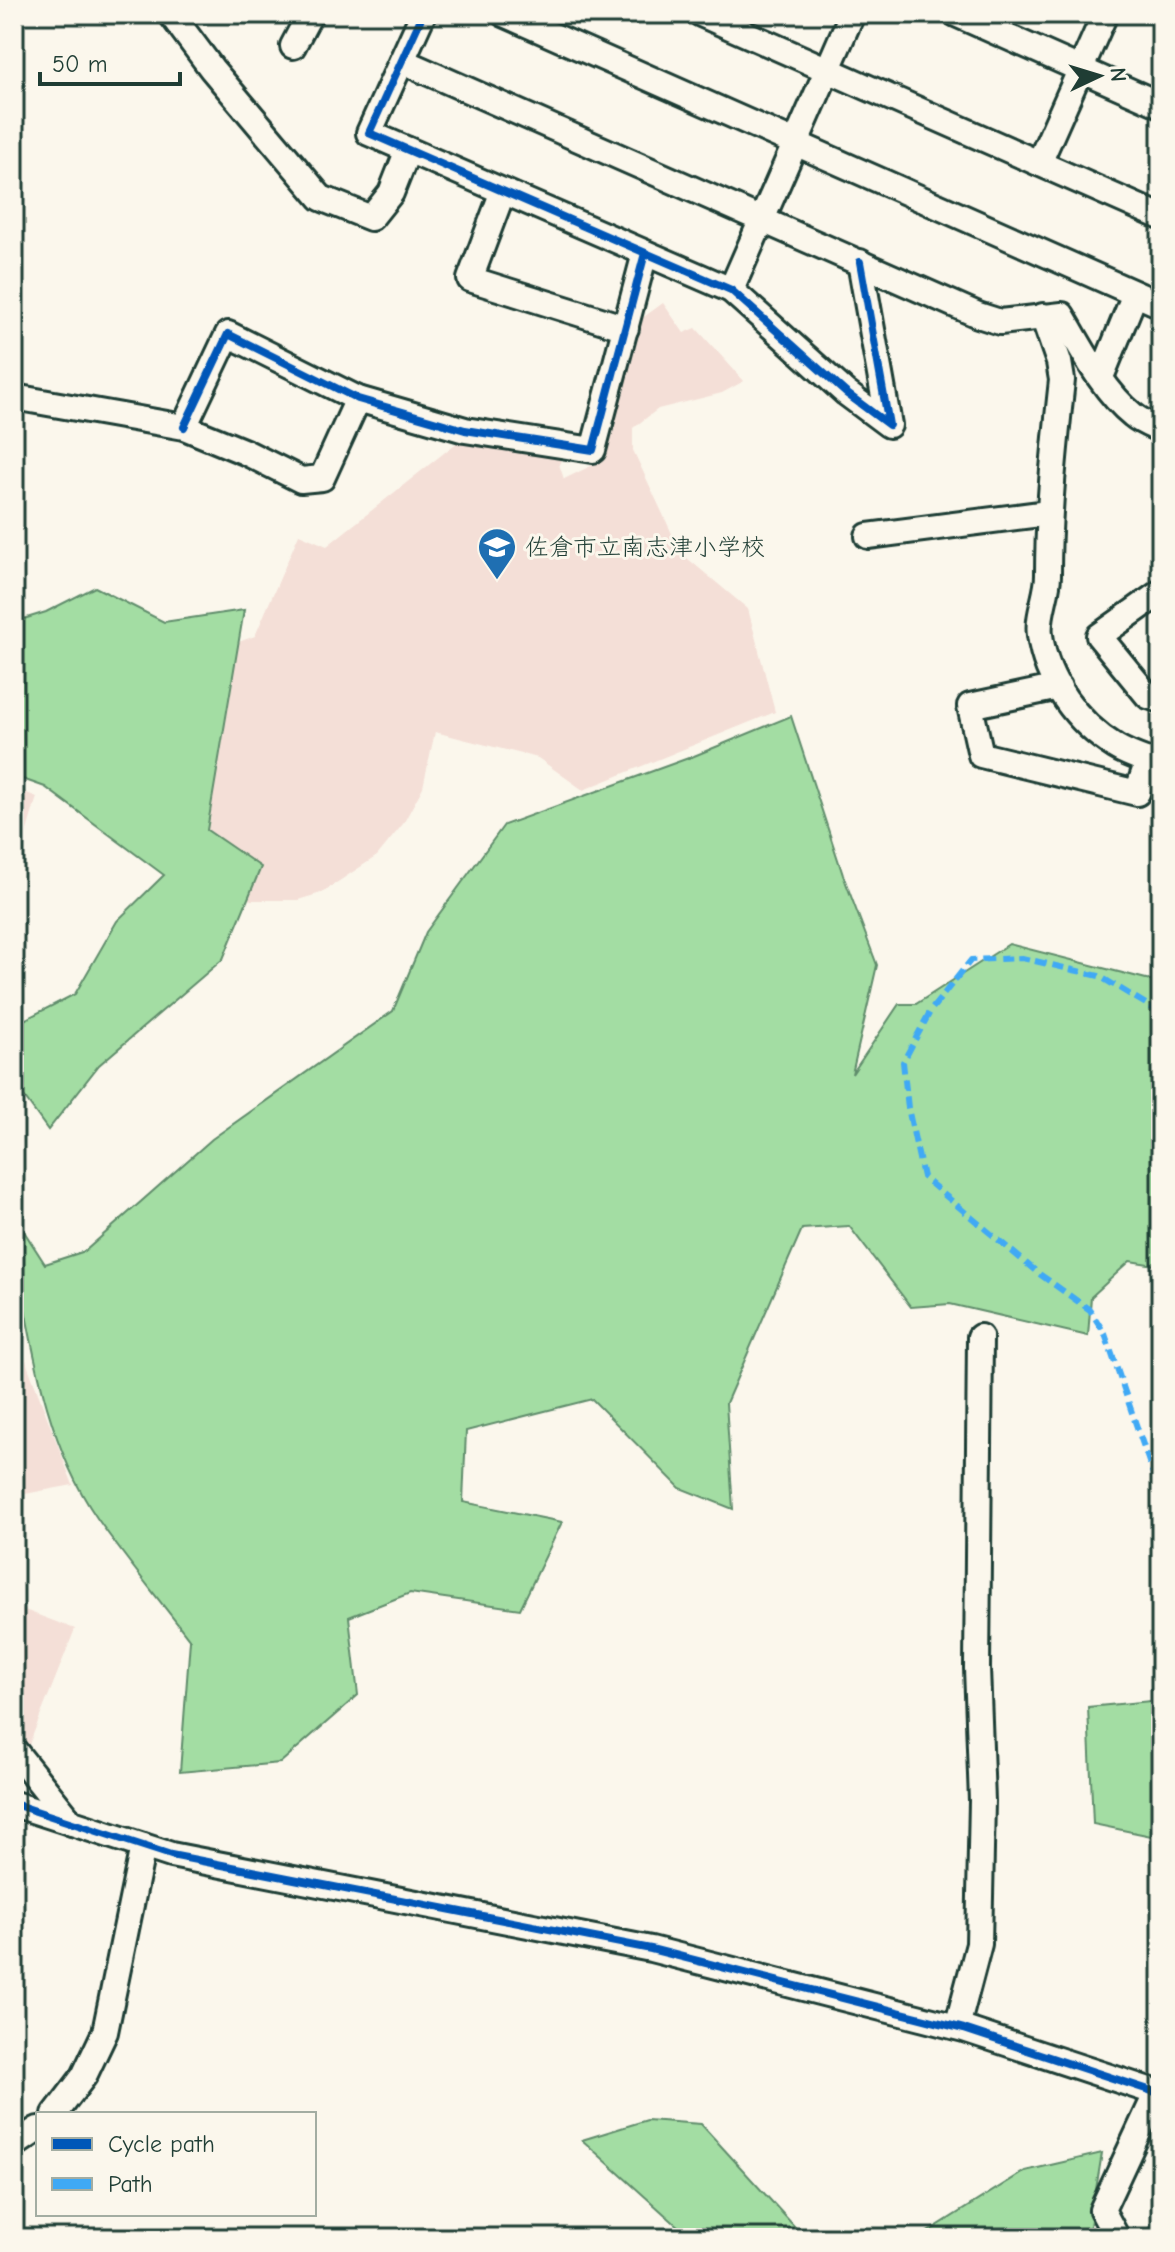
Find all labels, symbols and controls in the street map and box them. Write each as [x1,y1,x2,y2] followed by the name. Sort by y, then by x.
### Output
[40,36,180,86] scale bar
[1059,36,1139,116] north arrow
[52,50,108,78] text: 50 m
[1104,67,1131,83] text: N
[476,526,518,581] school or university icon: 佐倉市立南志津小学校
[525,533,765,561] place label: 佐倉市立南志津小学校
[36,2112,316,2216] legend
[108,2130,215,2158] text: Cycle path
[108,2170,153,2198] text: Path

